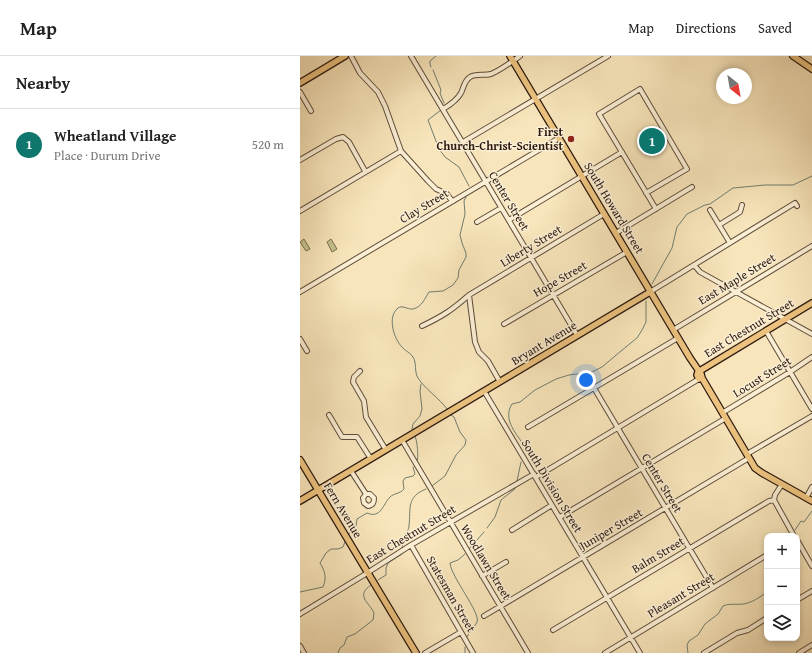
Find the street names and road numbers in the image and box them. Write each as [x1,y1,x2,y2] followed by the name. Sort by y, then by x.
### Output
[580,159,649,257] street label: South Howard Street
[485,168,534,234] street label: Center Street
[396,184,452,227] street label: Clay Street
[497,220,565,271] street label: Liberty Street
[695,248,779,308] street label: East Maple Street
[530,256,590,301] street label: Hope Street
[701,294,797,361] street label: East Chestnut Street
[508,316,580,369] street label: Bryant Avenue
[729,352,795,401] street label: Locust Street
[518,436,587,536] street label: South Division Street
[638,450,687,516] street label: Center Street
[320,479,367,541] street label: Fern Avenue
[363,500,459,567] street label: East Chestnut Street
[574,503,646,555] street label: Juniper Street
[457,521,516,603] street label: Woodlawn Street
[628,532,688,577] street label: Balm Street
[423,552,481,636] street label: Statesman Street
[644,567,718,621] street label: Pleasant Street

